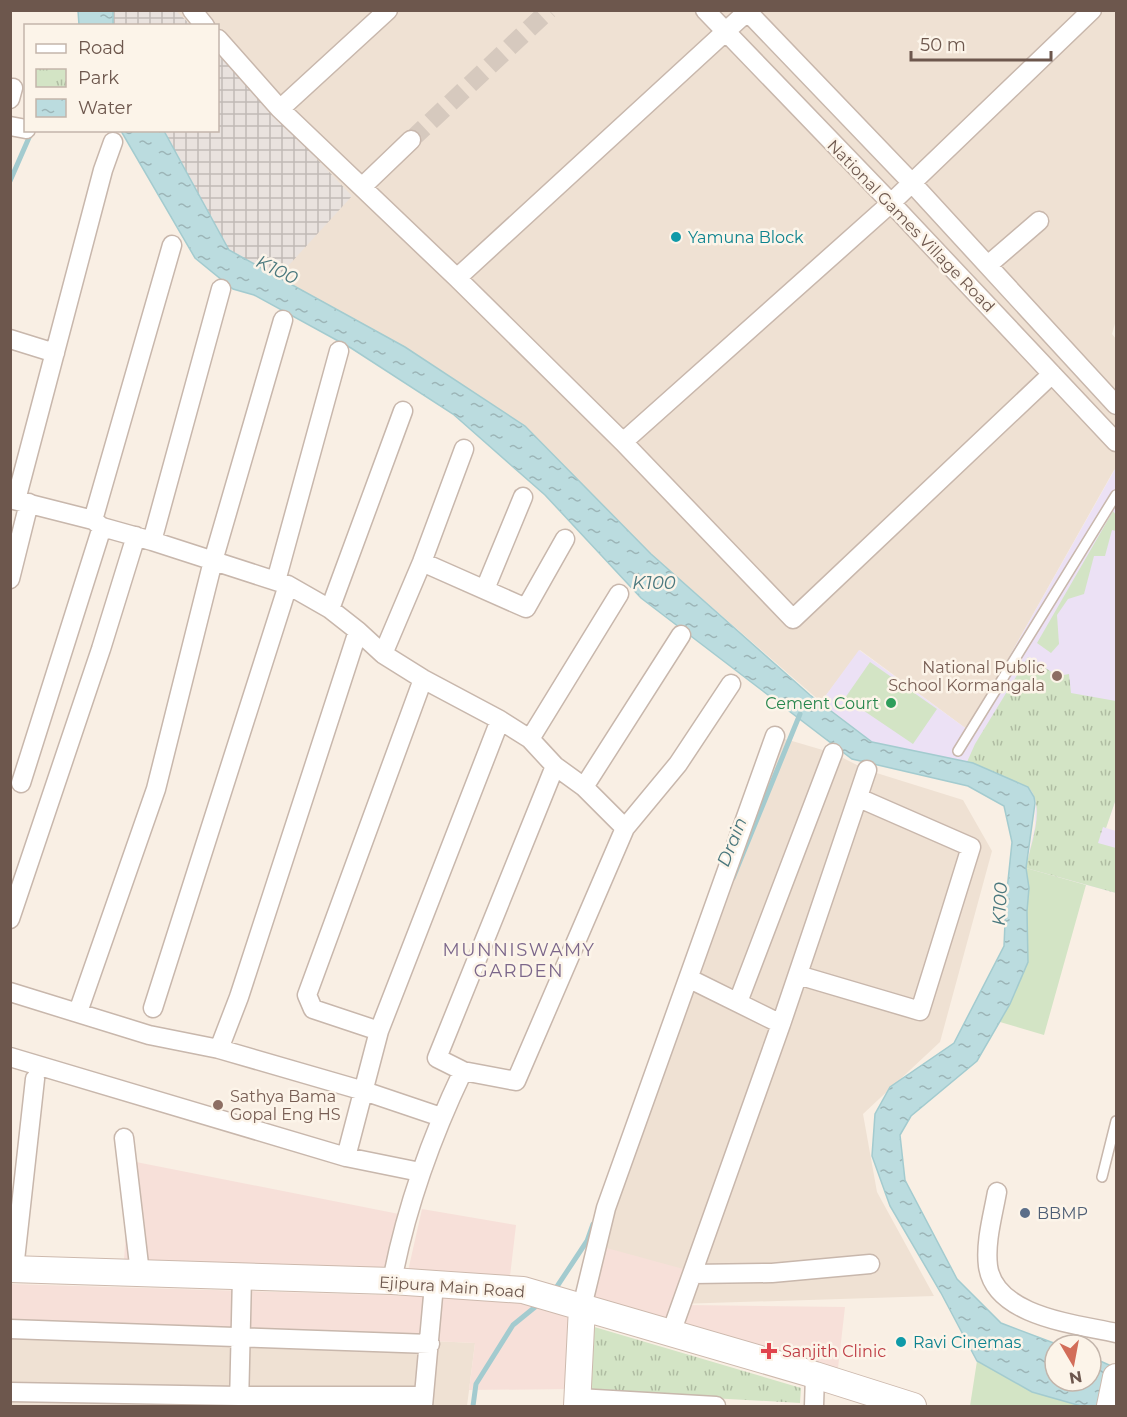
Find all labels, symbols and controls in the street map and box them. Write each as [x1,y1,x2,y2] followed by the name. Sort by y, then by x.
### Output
[24,24,219,132] legend
[911,24,1050,62] scale bar
[920,34,966,56] text: 50 m
[78,37,125,59] text: Road
[78,67,119,89] text: Park
[78,97,133,119] text: Water
[823,136,999,316] street label: National Games Village Road
[688,228,804,247] place label: Yamuna Block
[669,230,683,244] marker: Yamuna Block
[253,251,301,289] water label: K100
[632,572,676,594] water label: K100
[888,658,1045,695] place label: National Public School Kormangala
[1050,669,1064,683] marker: National Public School Kormangala
[765,694,879,713] place label: Cement Court
[884,696,898,710] marker: Cement Court
[712,814,752,870] water label: Drain
[988,882,1012,926] water label: K100
[443,939,595,982] district label: MUNNISWAMY GARDEN
[230,1087,341,1124] place label: Sathya Bama Gopal Eng HS
[211,1098,225,1112] marker: Sathya Bama Gopal Eng HS
[1037,1204,1088,1223] place label: BBMP
[1018,1206,1032,1220] marker: BBMP
[378,1272,526,1302] street label: Ejipura Main Road
[913,1333,1021,1352] place label: Ravi Cinemas
[1043,1333,1103,1393] north arrow
[894,1335,908,1349] marker: Ravi Cinemas
[760,1342,778,1360] marker: Sanjith Clinic
[782,1342,886,1361] place label: Sanjith Clinic
[1067,1367,1084,1388] text: N

